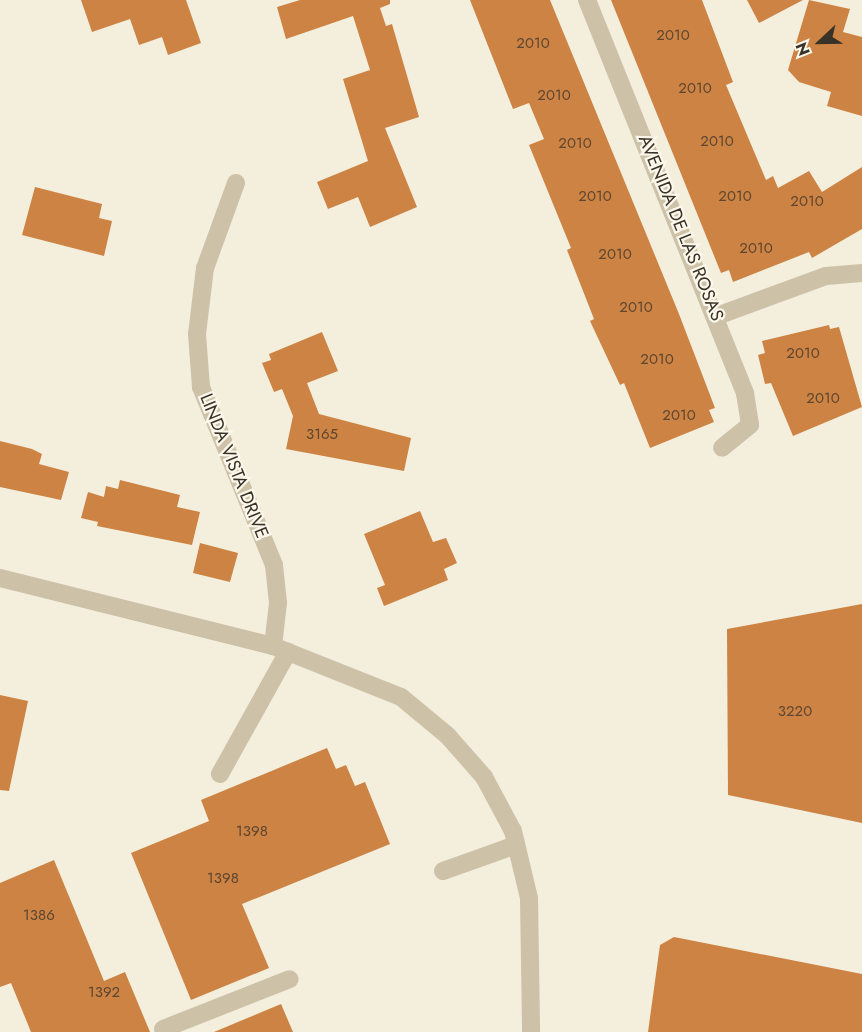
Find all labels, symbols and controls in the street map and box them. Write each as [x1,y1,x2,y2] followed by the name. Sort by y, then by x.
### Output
[790,12,850,72] north arrow
[656,27,690,45] house number: 2010
[516,35,550,53] house number: 2010
[790,39,816,59] text: N
[678,80,712,98] house number: 2010
[537,87,571,105] house number: 2010
[634,132,728,324] street label: AVENIDA DE LAS ROSAS
[700,133,734,151] house number: 2010
[558,135,592,153] house number: 2010
[578,188,612,206] house number: 2010
[718,188,752,206] house number: 2010
[790,193,824,211] house number: 2010
[739,240,773,258] house number: 2010
[598,246,632,264] house number: 2010
[619,299,653,317] house number: 2010
[786,345,820,363] house number: 2010
[640,351,674,369] house number: 2010
[806,390,840,408] house number: 2010
[195,391,273,541] street label: LINDA VISTA DRIVE
[662,407,696,425] house number: 2010
[306,426,338,444] house number: 3165
[778,703,812,721] house number: 3220
[236,823,268,841] house number: 1398
[207,870,239,888] house number: 1398
[23,907,55,925] house number: 1386
[88,984,120,1002] house number: 1392

